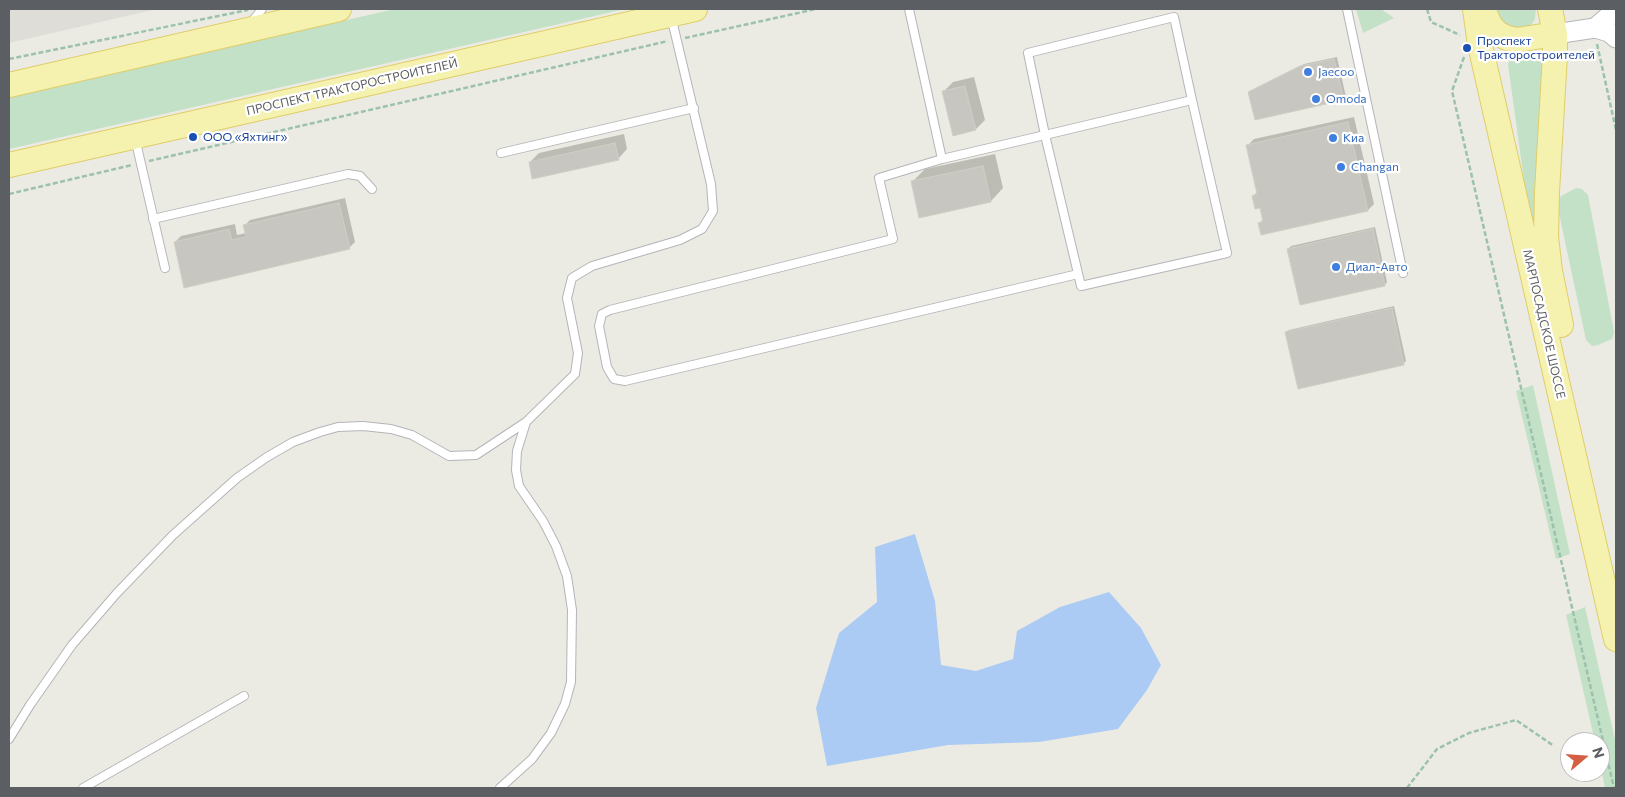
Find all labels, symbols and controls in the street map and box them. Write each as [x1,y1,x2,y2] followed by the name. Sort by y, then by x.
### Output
[1477,34,1595,62] place label: Проспект Тракторостроителей
[1461,42,1473,54] marker: Проспект Тракторостроителей
[245,56,459,118] street label: ПРОСПЕКТ ТРАКТОРОСТРОИТЕЛЕЙ
[1318,65,1354,79] place label: Jaecoo
[1302,66,1314,78] marker: Jaecoo
[1326,92,1367,106] place label: Omoda
[1310,93,1322,105] marker: Omoda
[203,130,287,144] place label: ООО «Яхтинг»
[187,131,199,143] marker: ООО «Яхтинг»
[1343,131,1364,145] place label: Киа
[1327,132,1339,144] marker: Киа
[1351,160,1399,174] place label: Changan
[1335,161,1347,173] marker: Changan
[1520,248,1568,400] street label: МАРПОСАДСКОЕ ШОССЕ
[1346,260,1408,274] place label: Диал-Авто
[1330,261,1342,273] marker: Диал-Авто
[1560,732,1610,782] north arrow
[1589,745,1608,760] text: N

